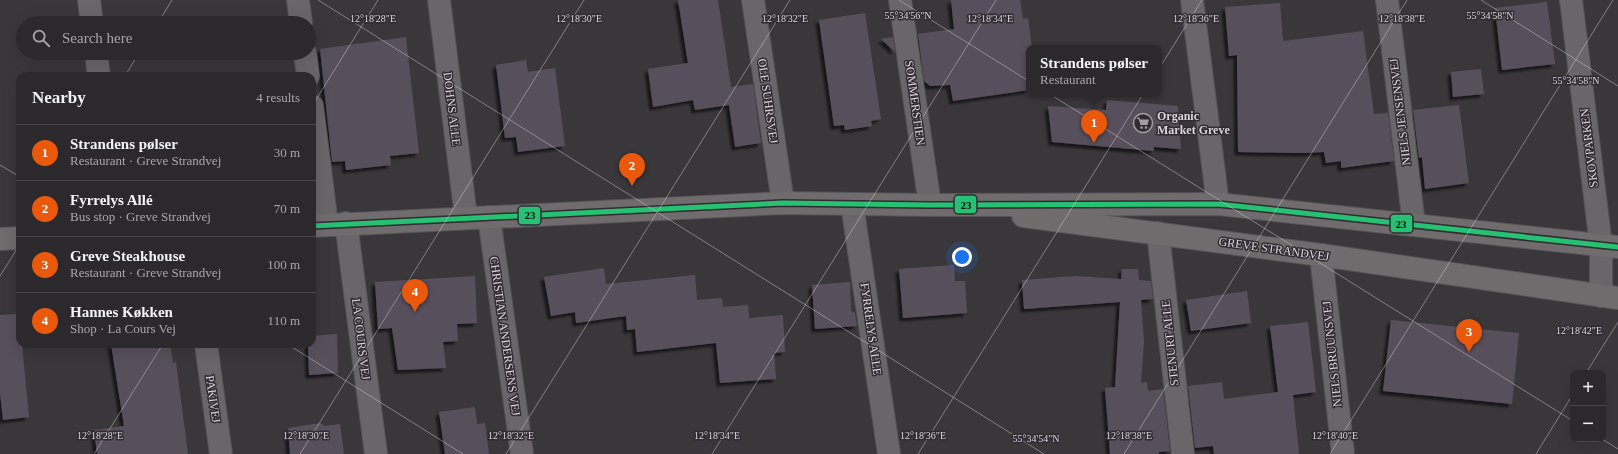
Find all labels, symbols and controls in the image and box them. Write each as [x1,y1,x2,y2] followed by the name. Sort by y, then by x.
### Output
[884,10,932,21] text: 55°34'56"N
[1466,10,1514,21] text: 55°34'58"N
[350,13,396,24] text: 12°18'28"E
[556,13,602,24] text: 12°18'30"E
[762,13,808,24] text: 12°18'32"E
[967,13,1013,24] text: 12°18'34"E
[1173,13,1219,24] text: 12°18'36"E
[1379,13,1425,24] text: 12°18'38"E
[16,16,316,60] search box
[30,27,52,49] icon: search
[62,30,132,46] text: Search here
[1026,45,1162,97] popup
[1040,55,1148,71] text: Strandens pølser
[1386,57,1414,166] street label: NIELS JENSENSVEJ
[755,58,781,145] street label: OLE SUHRSVEJ
[902,59,928,147] street label: SOMMERSTIEN
[441,71,463,147] street label: DOHNS ALLE
[1040,72,1096,87] text: Restaurant
[1552,75,1600,86] text: 55°34'58"N
[32,88,86,107] text: Nearby
[256,90,300,105] text: 4 results
[1577,107,1601,188] street label: SKOVPARKEN
[1157,109,1230,137] place label: Organic Market Greve
[1081,110,1107,143] pin: 1
[1132,112,1154,134] supermarket icon: Organic Market Greve
[70,136,178,152] text: Strandens pølser
[42,145,48,160] text: 1
[274,145,300,160] text: 30 m
[70,153,221,168] text: Restaurant · Greve Strandvej
[619,153,645,186] pin: 2
[70,192,153,208] text: Fyrrelys Allé
[954,195,977,214] line badge: 23
[961,199,972,211] text: 23
[42,201,48,216] text: 2
[274,201,300,216] text: 70 m
[518,206,541,225] line badge: 23
[70,209,211,224] text: Bus stop · Greve Strandvej
[525,209,536,221] text: 23
[1390,214,1413,233] line badge: 23
[1396,218,1407,230] text: 23
[1218,234,1331,264] street label: GREVE STRANDVEJ
[952,247,972,267] your location
[70,248,185,264] text: Greve Steakhouse
[487,256,523,417] street label: CHRISTIAN ANDERSENS VEJ
[42,257,48,272] text: 3
[267,257,300,272] text: 100 m
[70,265,221,280] text: Restaurant · Greve Strandvej
[402,279,428,312] pin: 4
[858,282,884,376] street label: FYRRELYS ALLE
[349,298,373,381] street label: LA COURS VEJ
[1159,299,1181,387] street label: STENURT ALLE
[1319,300,1345,408] street label: NIELS BRUUNSVEJ
[70,304,173,320] text: Hannes Køkken
[42,313,48,328] text: 4
[268,313,300,328] text: 110 m
[1456,319,1482,352] pin: 3
[70,321,176,336] text: Shop · La Cours Vej
[1556,325,1602,336] text: 12°18'42"E
[1570,370,1606,442] map controls
[1570,370,1606,406] button: +
[203,374,223,424] street label: PAKIVEJ
[1570,406,1606,442] button: −
[77,430,123,441] text: 12°18'28"E
[283,430,329,441] text: 12°18'30"E
[488,430,534,441] text: 12°18'32"E
[694,430,740,441] text: 12°18'34"E
[900,430,946,441] text: 12°18'36"E
[1106,430,1152,441] text: 12°18'38"E
[1312,430,1358,441] text: 12°18'40"E
[1012,433,1060,444] text: 55°34'54"N

